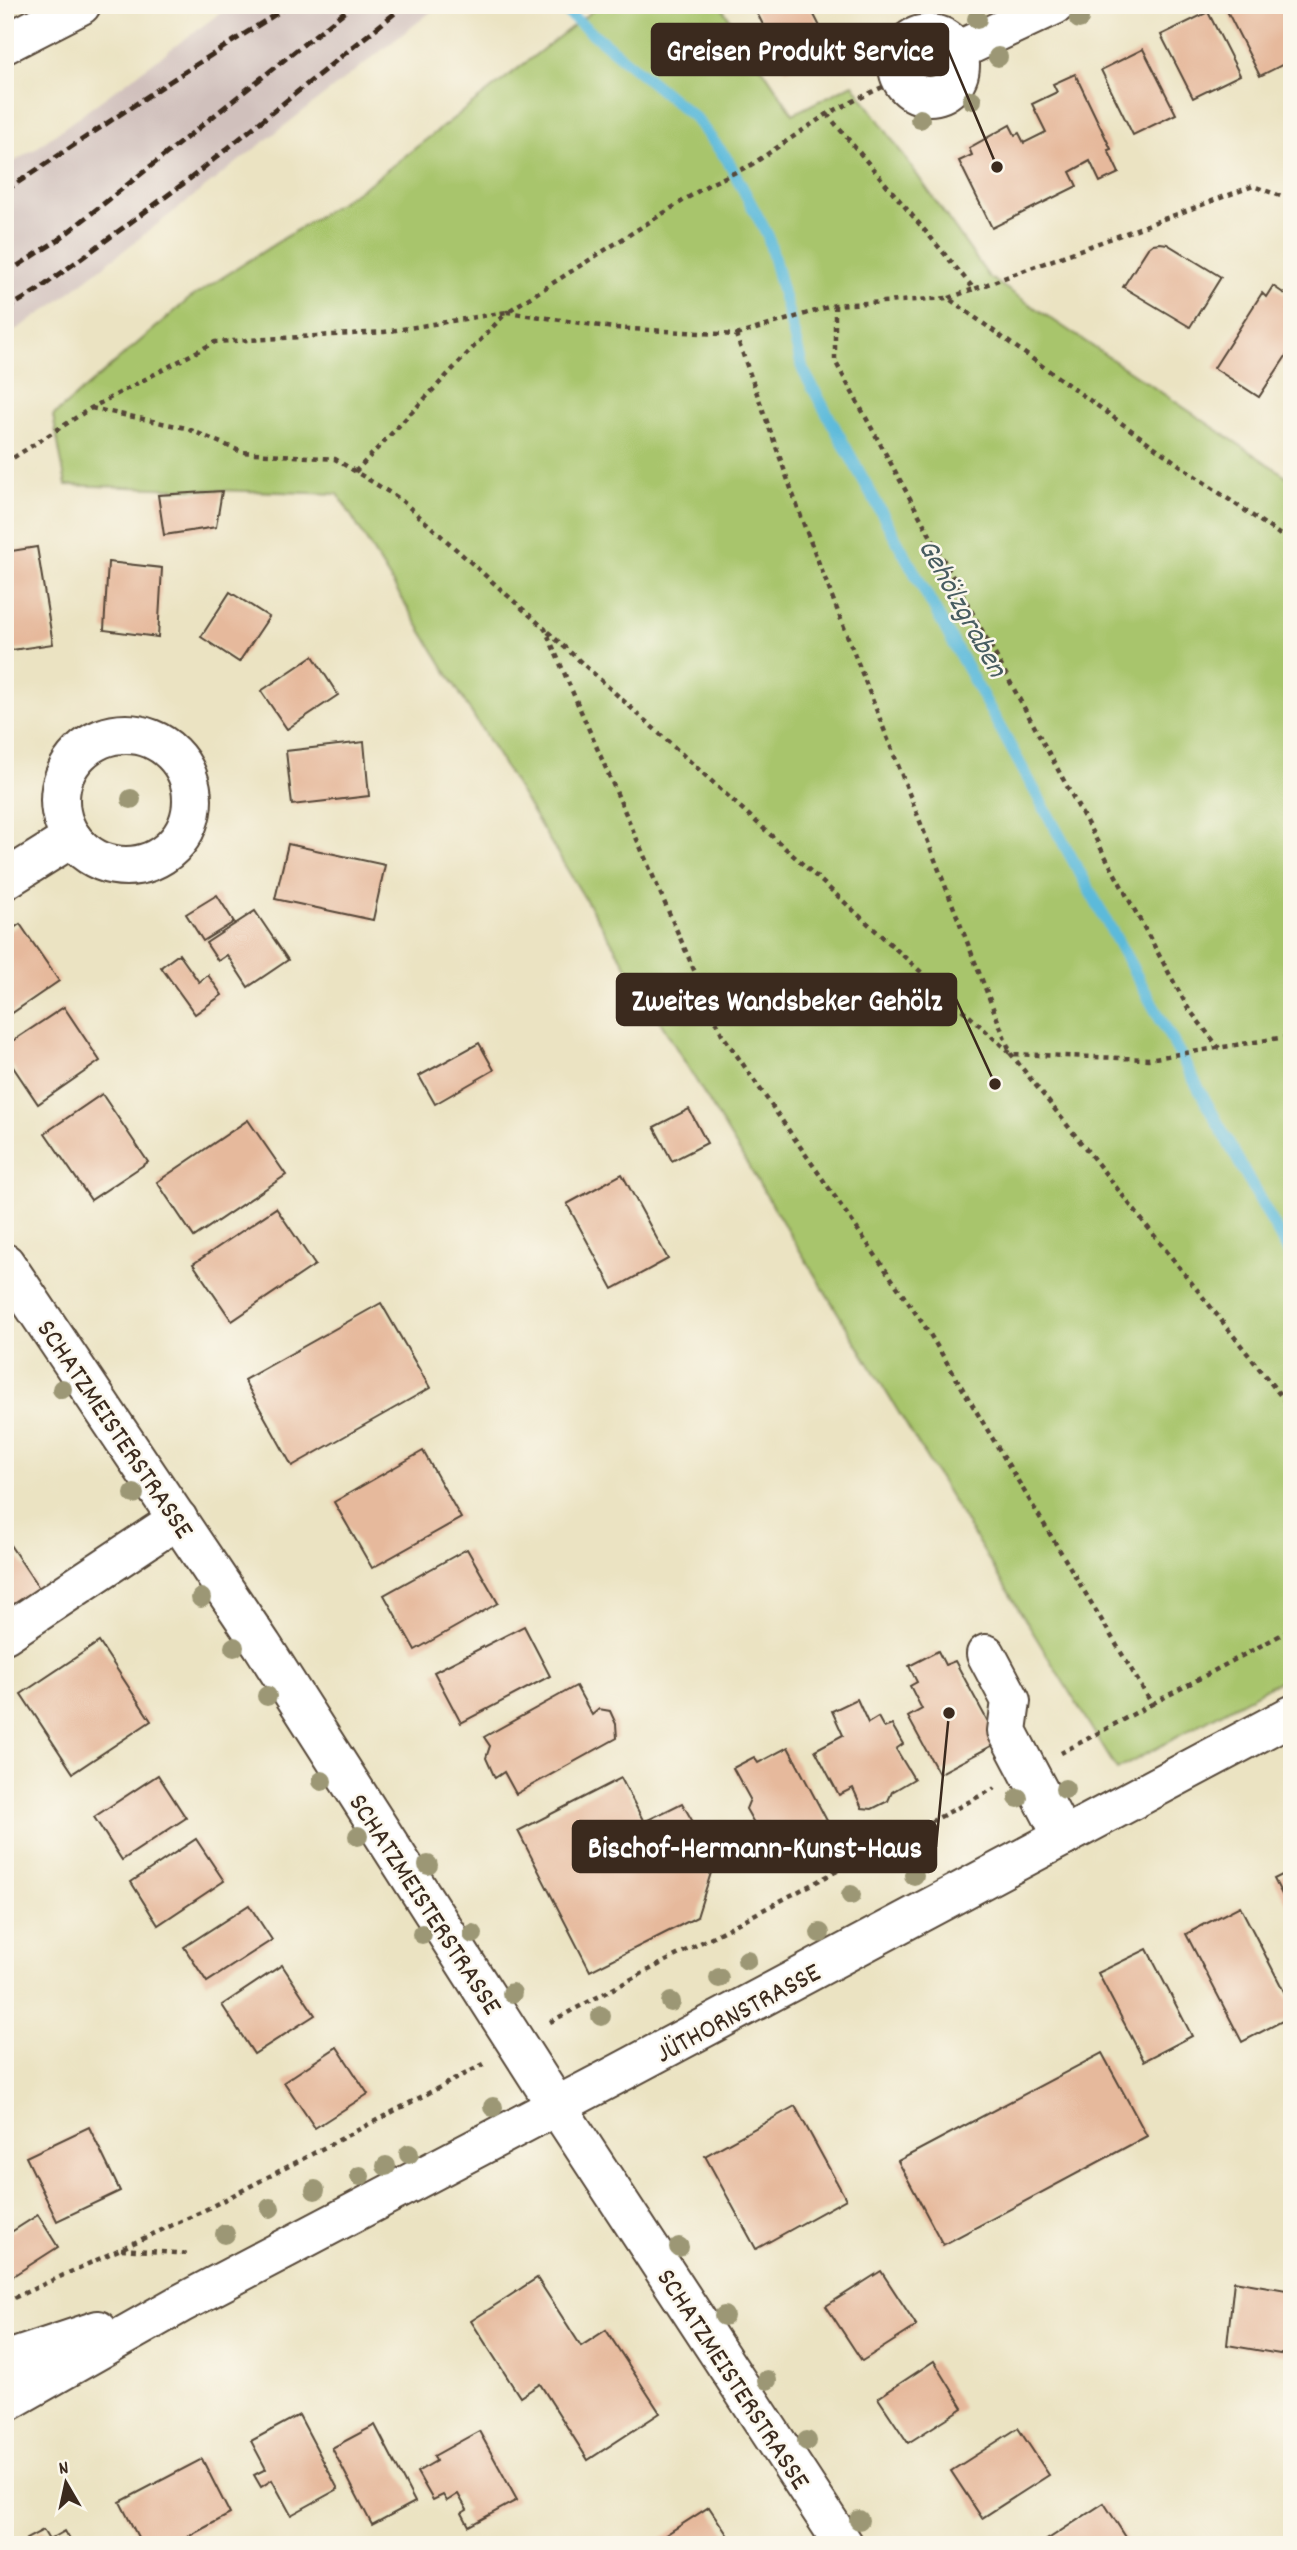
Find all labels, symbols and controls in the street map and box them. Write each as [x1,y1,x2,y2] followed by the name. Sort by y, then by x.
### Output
[652,24,948,75] callout: Greisen Produkt Service
[666,33,934,76] text: Greisen Produkt Service
[904,532,1016,687] water label: Gehölzgraben
[617,974,956,1025] callout: Zweites Wandsbeker Gehölz
[632,983,943,1026] text: Zweites Wandsbeker Gehölz
[24,1313,201,1549] street label: SCHATZMEISTERSTRASSE
[336,1787,510,2025] street label: SCHATZMEISTERSTRASSE
[573,1821,936,1872] callout: Bischof-Hermann-Kunst-Haus
[588,1830,922,1873] text: Bischof-Hermann-Kunst-Haus
[650,1955,829,2076] street label: JÜTHORNSTRASSE
[644,2262,818,2500] street label: SCHATZMEISTERSTRASSE
[32,2448,102,2518] north arrow
[57,2456,71,2484] text: N

